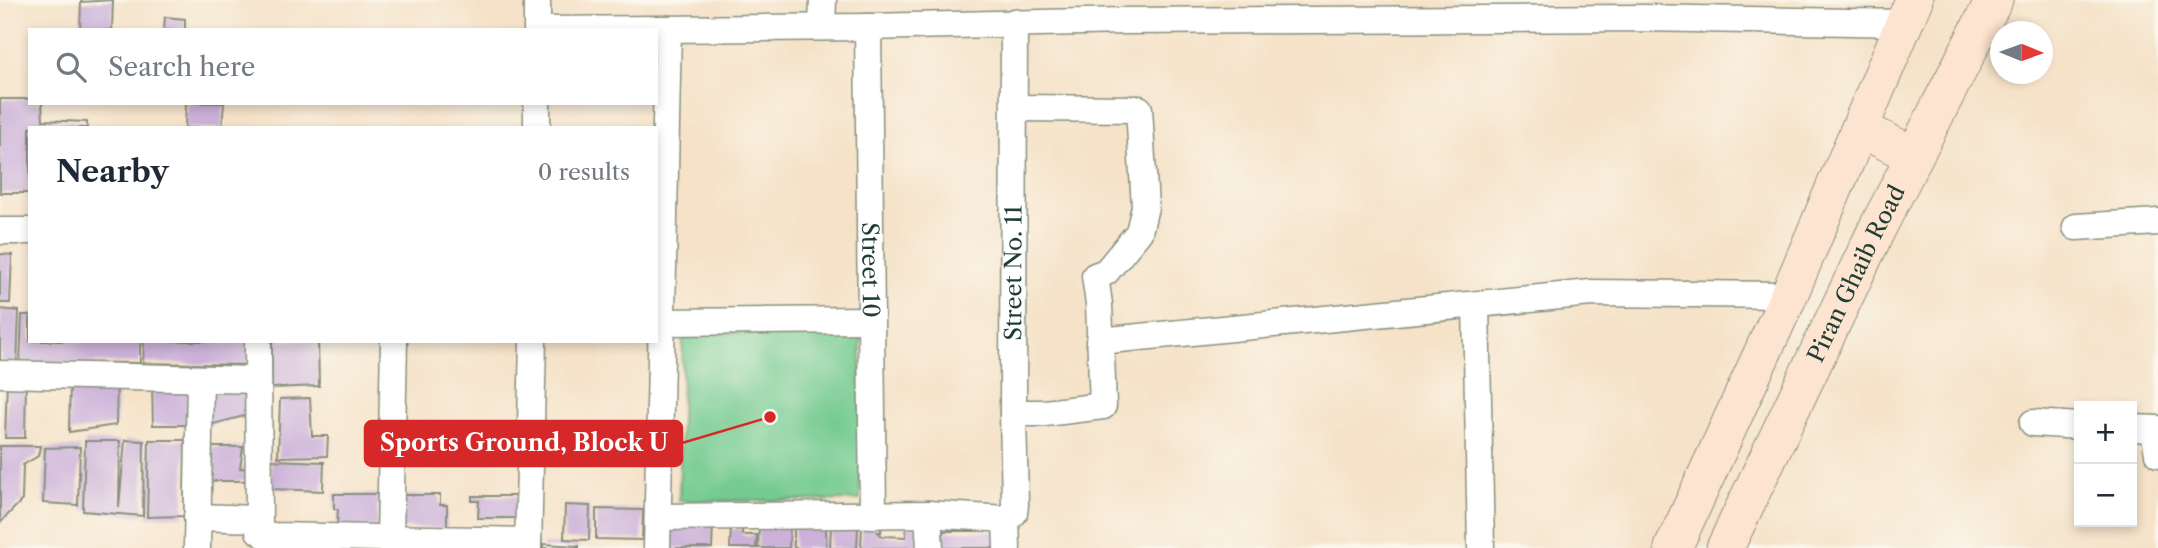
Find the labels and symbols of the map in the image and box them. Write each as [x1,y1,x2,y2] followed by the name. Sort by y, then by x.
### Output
[1990,21,2053,84] north arrow
[1801,180,1911,367] street label: Piran Ghaib Road
[999,205,1028,341] street label: Street No. 11
[856,222,885,318] street label: Street 10
[365,421,682,466] callout: Sports Ground, Block U
[380,428,668,457] text: Sports Ground, Block U

